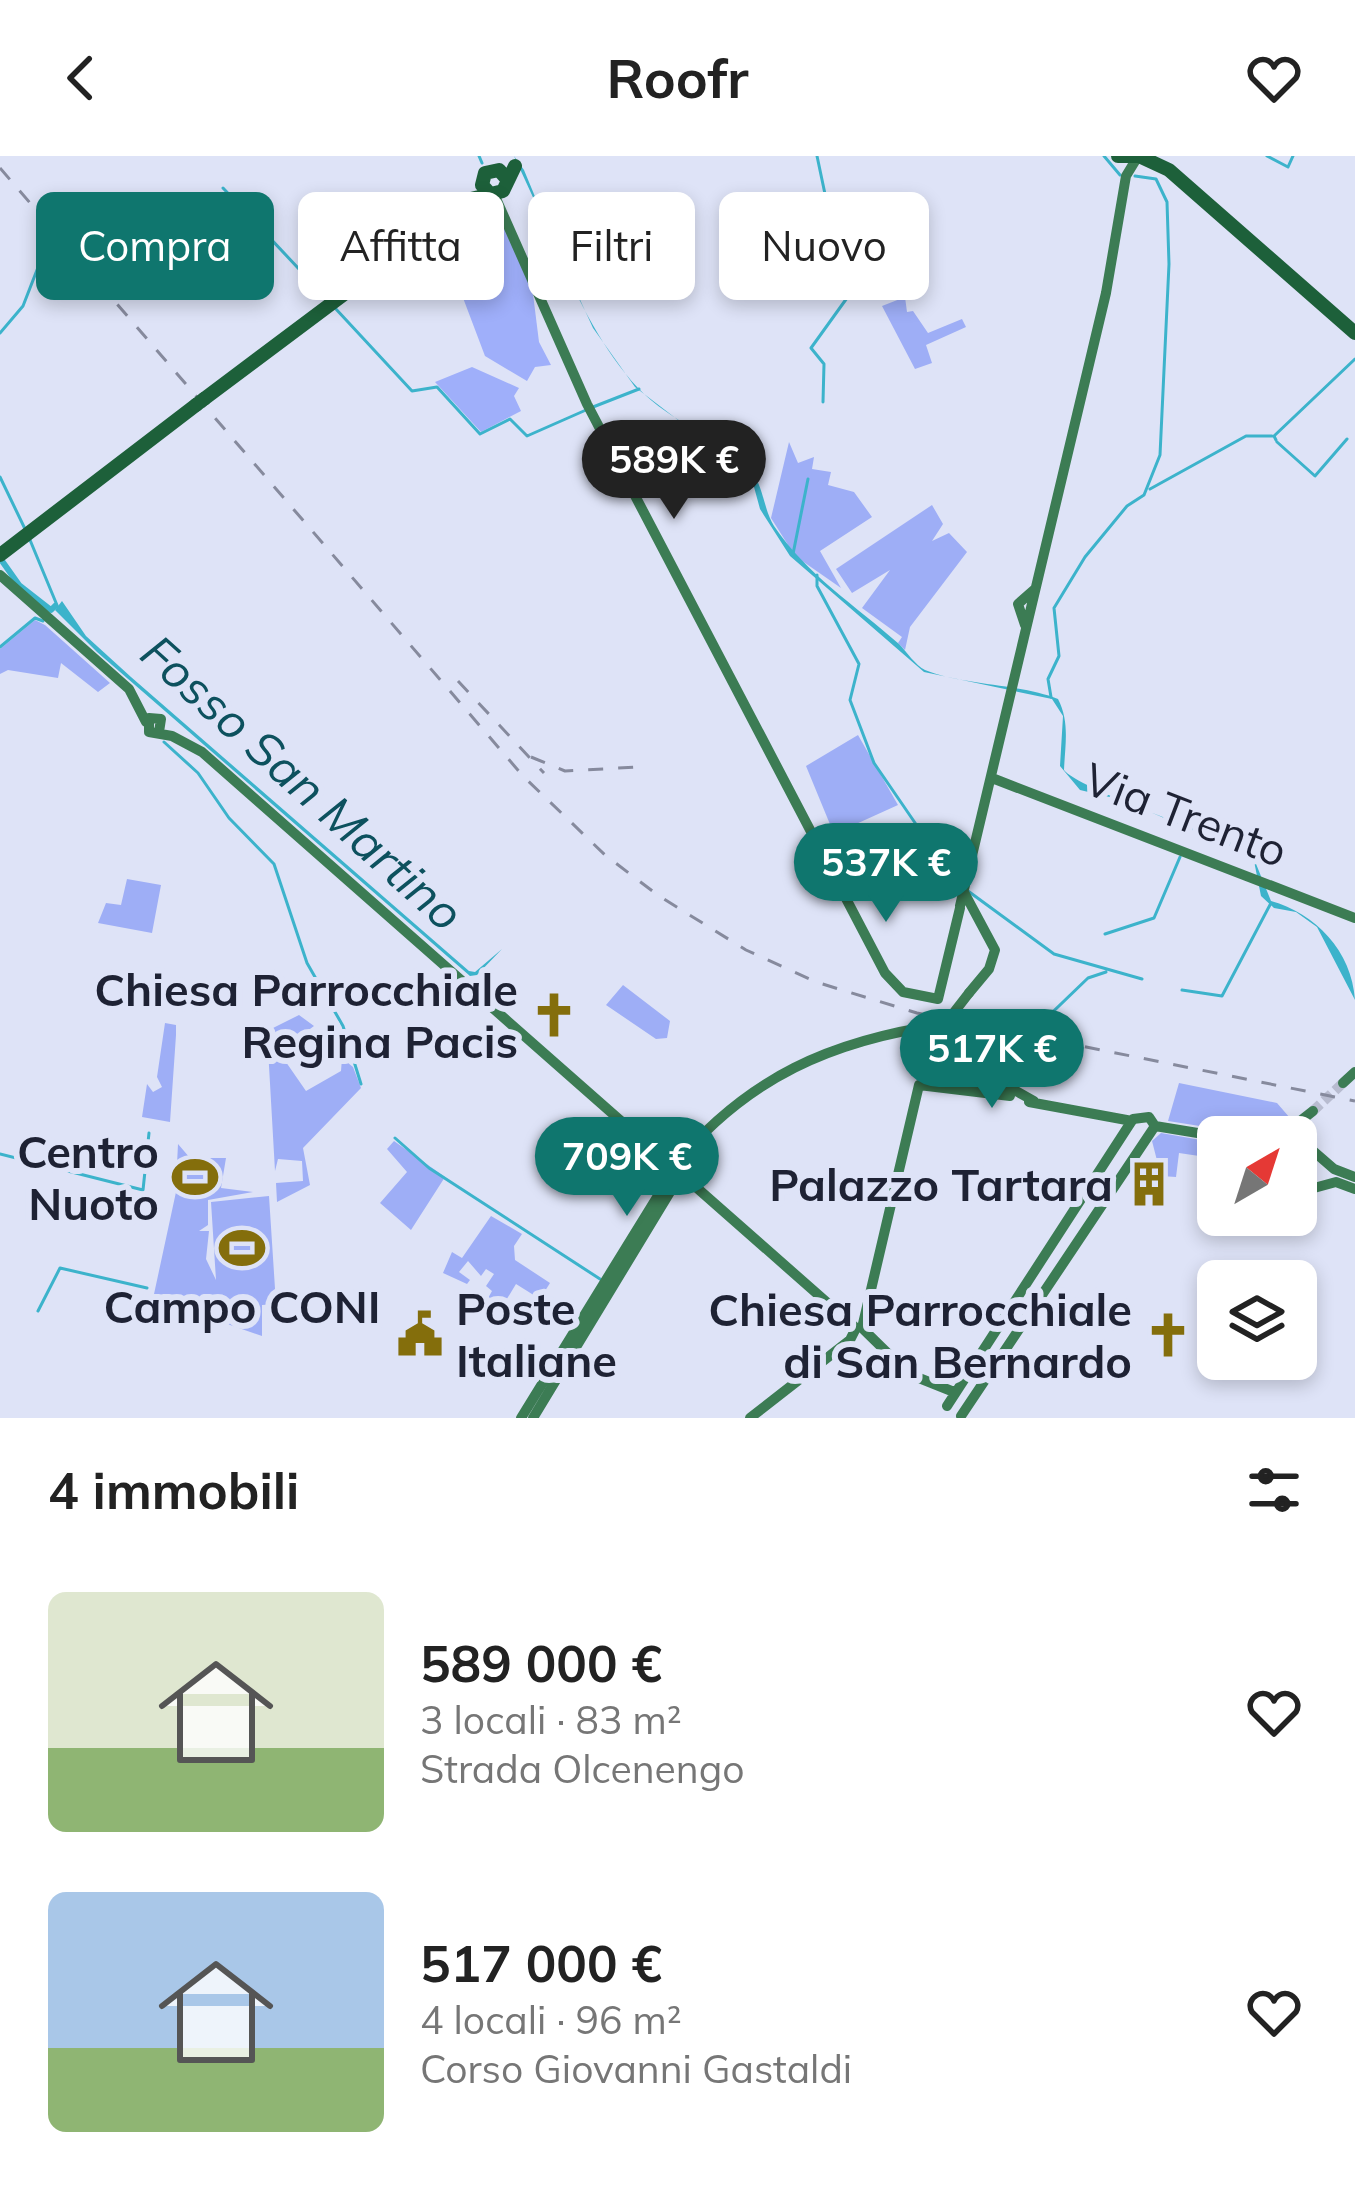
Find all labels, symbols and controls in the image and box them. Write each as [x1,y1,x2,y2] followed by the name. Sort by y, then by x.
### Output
[607,44,748,112] text: Roofr
[48,45,114,111] icon: back
[1241,45,1307,111] icon: heart
[36,192,274,300] chip: Compra
[298,192,504,300] chip: Affitta
[528,192,695,300] chip: Filtri
[719,192,929,300] chip: Nuovo
[576,420,772,522] pin: 589K €
[609,434,739,483] text: 589K €
[130,622,476,942] water label: Fosso San Martino
[1077,750,1295,878] street label: Via Trento
[788,823,984,925] pin: 537K €
[821,837,951,886] text: 537K €
[94,961,518,1069] place label: Chiesa Parrocchiale Regina Pacis
[529,990,579,1040] church icon: Chiesa Parrocchiale Regina Pacis
[894,1009,1090,1111] pin: 517K €
[927,1023,1057,1072] text: 517K €
[1197,1116,1317,1236] north arrow
[1197,1116,1317,1380] map controls
[529,1117,725,1219] pin: 709K €
[17,1123,159,1231] place label: Centro Nuoto
[562,1131,692,1180] text: 709K €
[170,1152,220,1202] sports icon: Centro Nuoto
[769,1156,1113,1212] place label: Palazzo Tartara
[1124,1159,1174,1209] building icon: Palazzo Tartara
[217,1223,267,1273] sports icon: Campo CONI
[1197,1260,1317,1380] button: layers
[103,1278,381,1334] place label: Campo CONI
[456,1280,617,1388] place label: Poste Italiane
[708,1281,1132,1389] place label: Chiesa Parrocchiale di San Bernardo
[395,1309,445,1359] public building icon: Poste Italiane
[1143,1310,1193,1360] church icon: Chiesa Parrocchiale di San Bernardo
[1241,1457,1307,1523] icon: filters
[48,1458,299,1522] text: 4 immobili
[420,1631,662,1695] text: 589 000 €
[144,1640,288,1784] icon: home
[1241,1679,1307,1745] icon: heart
[420,1695,682,1744] text: 3 locali · 83 m²
[420,1744,744,1793] text: Strada Olcenengo
[420,1931,662,1995] text: 517 000 €
[144,1940,288,2084] icon: home
[1241,1979,1307,2045] icon: heart
[420,1995,682,2044] text: 4 locali · 96 m²
[420,2044,852,2093] text: Corso Giovanni Gastaldi

